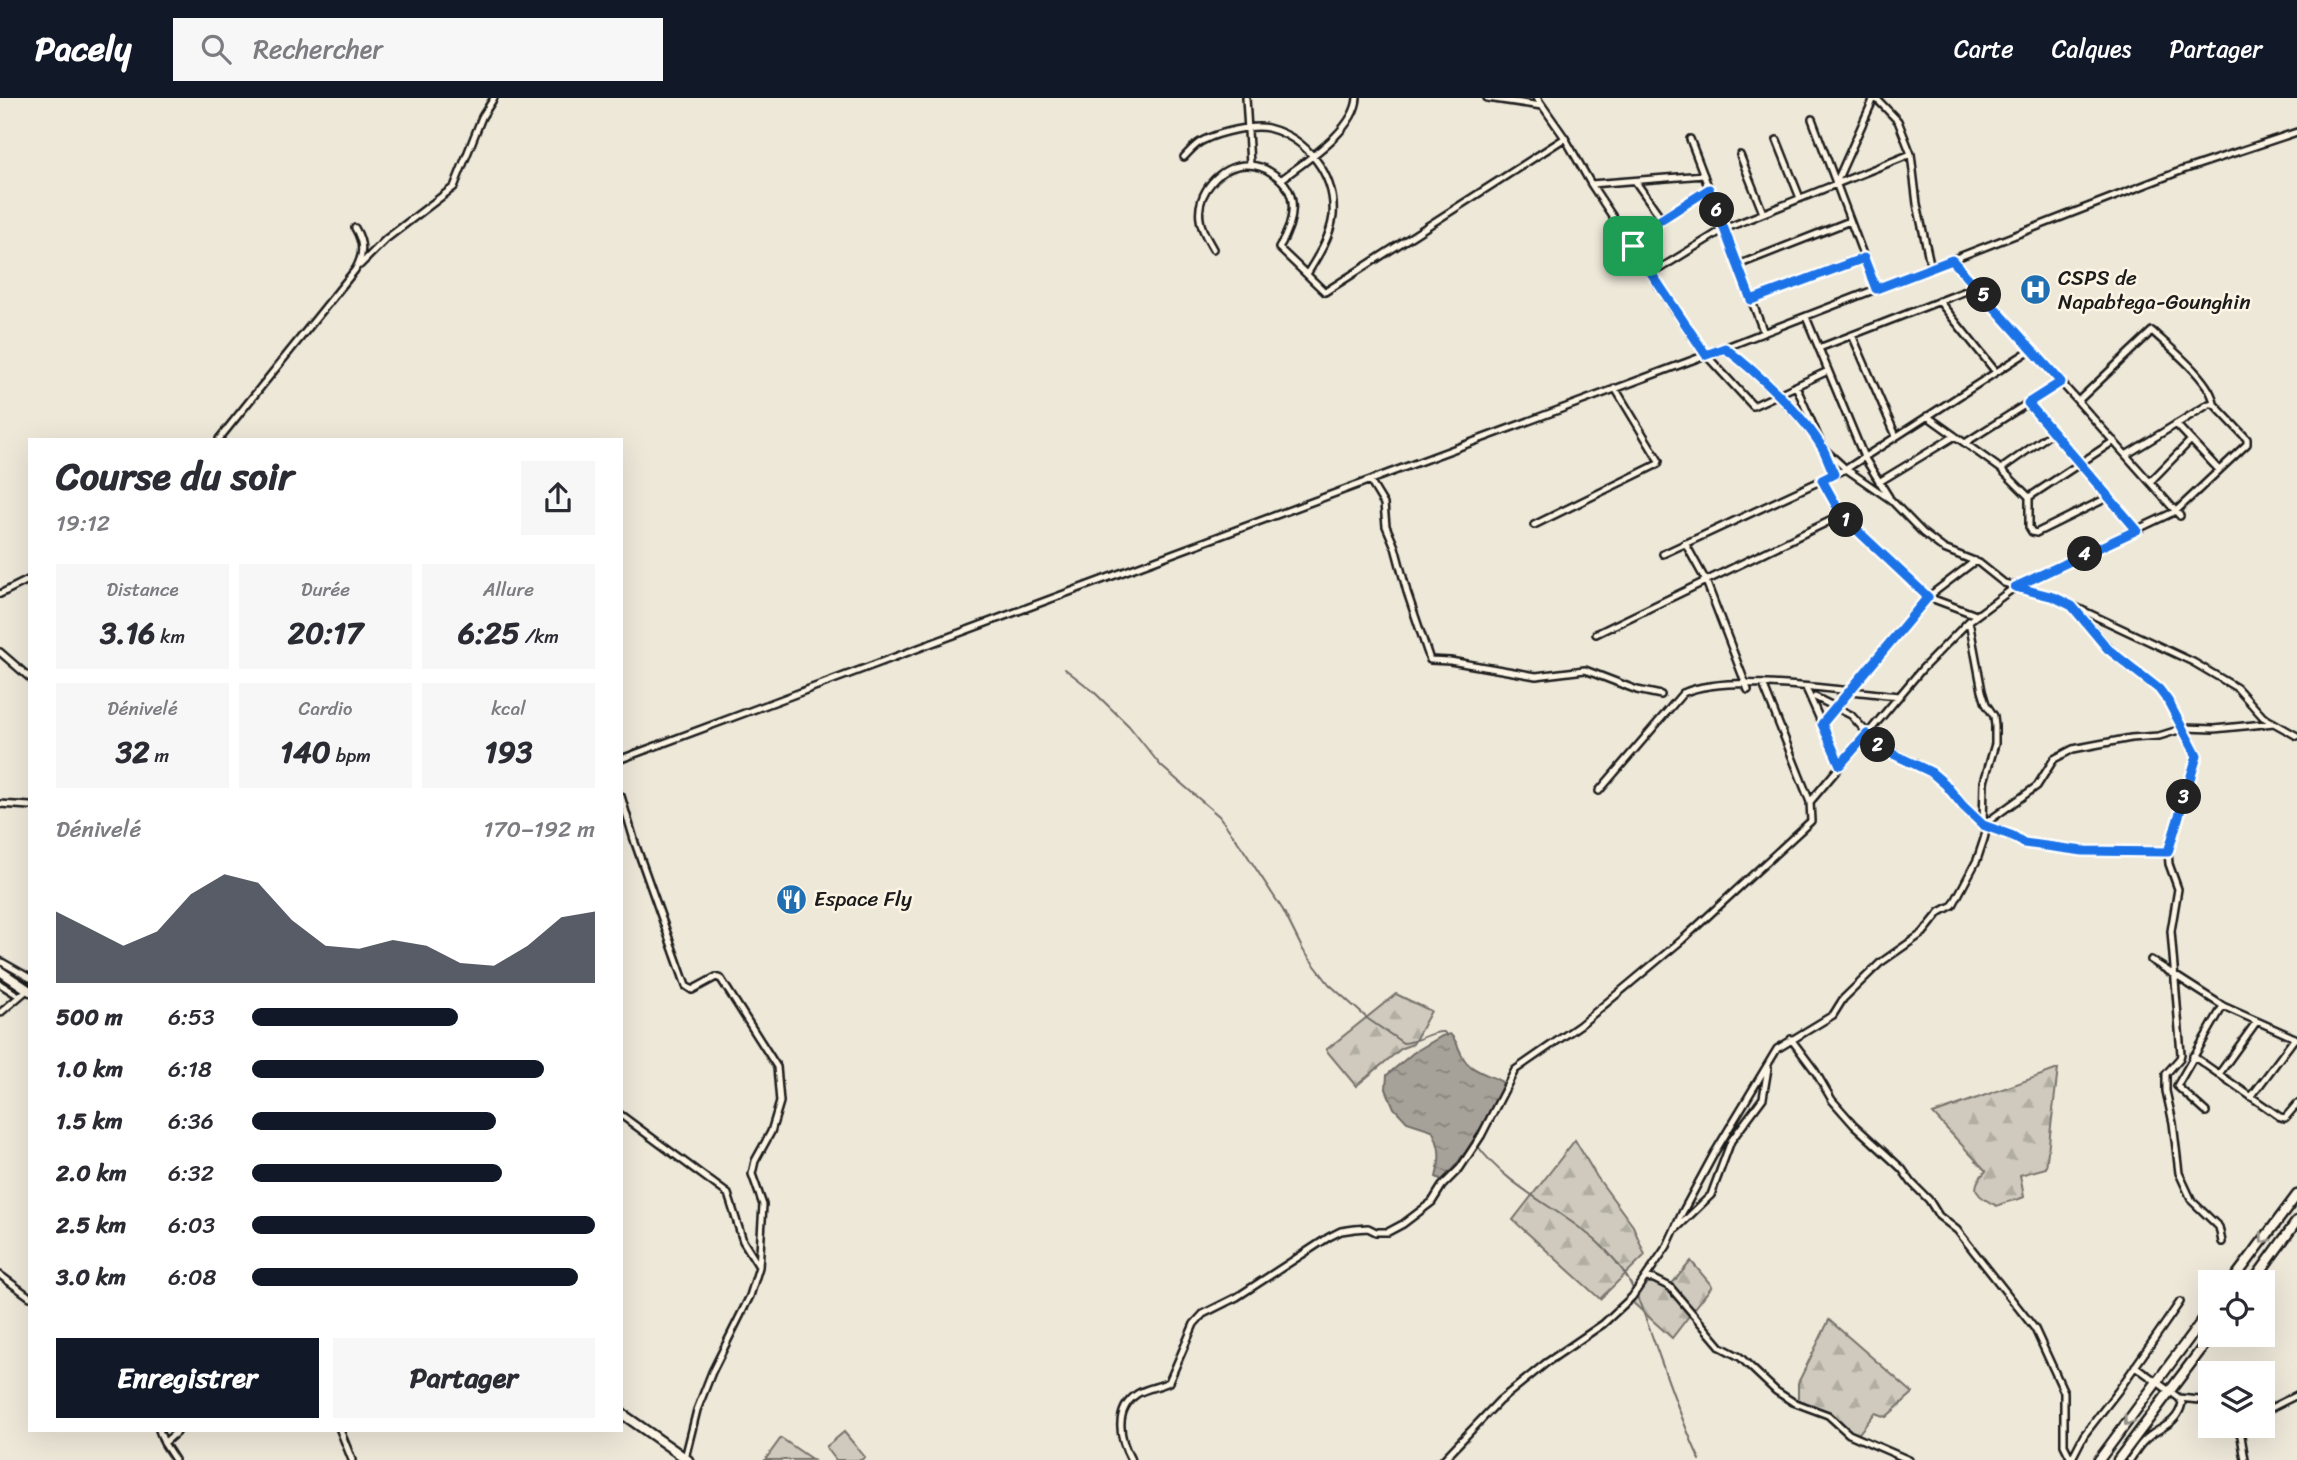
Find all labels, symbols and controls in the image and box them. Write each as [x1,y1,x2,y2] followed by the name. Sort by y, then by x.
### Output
[173,18,663,81] search box
[35,20,131,78] text: Pacely
[253,26,383,72] text: Rechercher
[1954,28,2014,70] text: Carte
[2052,28,2131,70] text: Calques
[2169,28,2262,70] text: Partager
[197,30,235,68] icon: search
[1700,192,1734,228] pin: 6
[1711,193,1722,226] text: 6
[1603,216,1663,276] pin
[1614,227,1652,265] icon: arrive
[2058,259,2250,321] place label: CSPS de Napabtega-Gounghin
[2018,273,2052,307] hospital icon: CSPS de Napabtega-Gounghin
[1966,278,2002,312] pin: 5
[1978,278,1989,311] text: 5
[56,443,294,510] text: Course du soir
[521,461,595,535] button: share
[1828,502,1864,538] pin: 1
[56,503,110,544] text: 19:12
[1841,503,1850,536] text: 1
[2068,536,2102,572] pin: 4
[2079,537,2090,570] text: 4
[106,573,179,606] text: Distance
[301,573,350,606] text: Durée
[483,573,534,606] text: Allure
[100,606,155,660] text: 3.16
[288,606,363,660] text: 20:17
[458,606,520,660] text: 6:25
[155,620,185,653] text: km
[520,620,559,653] text: /km
[107,692,178,725] text: Dénivelé
[299,692,352,725] text: Cardio
[491,692,526,725] text: kcal
[116,725,150,779] text: 32
[280,725,331,779] text: 140
[485,725,532,779] text: 193
[1860,728,1896,762] pin: 2
[1872,728,1883,761] text: 2
[150,739,169,772] text: m
[331,739,371,772] text: bpm
[2166,780,2202,814] pin: 3
[2178,780,2189,813] text: 3
[56,809,141,850] text: Dénivelé
[484,809,595,850] text: 170–192 m
[814,880,912,918] place label: Espace Fly
[774,882,808,916] restaurant icon: Espace Fly
[56,997,123,1038] text: 500 m
[168,997,215,1038] text: 6:53
[56,1049,123,1090] text: 1.0 km
[168,1049,212,1090] text: 6:18
[56,1101,123,1142] text: 1.5 km
[168,1101,214,1142] text: 6:36
[56,1153,127,1194] text: 2.0 km
[168,1153,214,1194] text: 6:32
[56,1205,126,1246] text: 2.5 km
[168,1205,215,1246] text: 6:03
[2260,1231,2272,1244] one-way arrow
[56,1257,126,1298] text: 3.0 km
[168,1257,216,1298] text: 6:08
[2198,1270,2275,1438] map controls
[2198,1270,2275,1347] button: locate
[56,1338,319,1418] button: Enregistrer
[333,1338,595,1418] button: Partager
[2198,1361,2275,1438] button: layers
[2123,1413,2136,1426] one-way arrow

